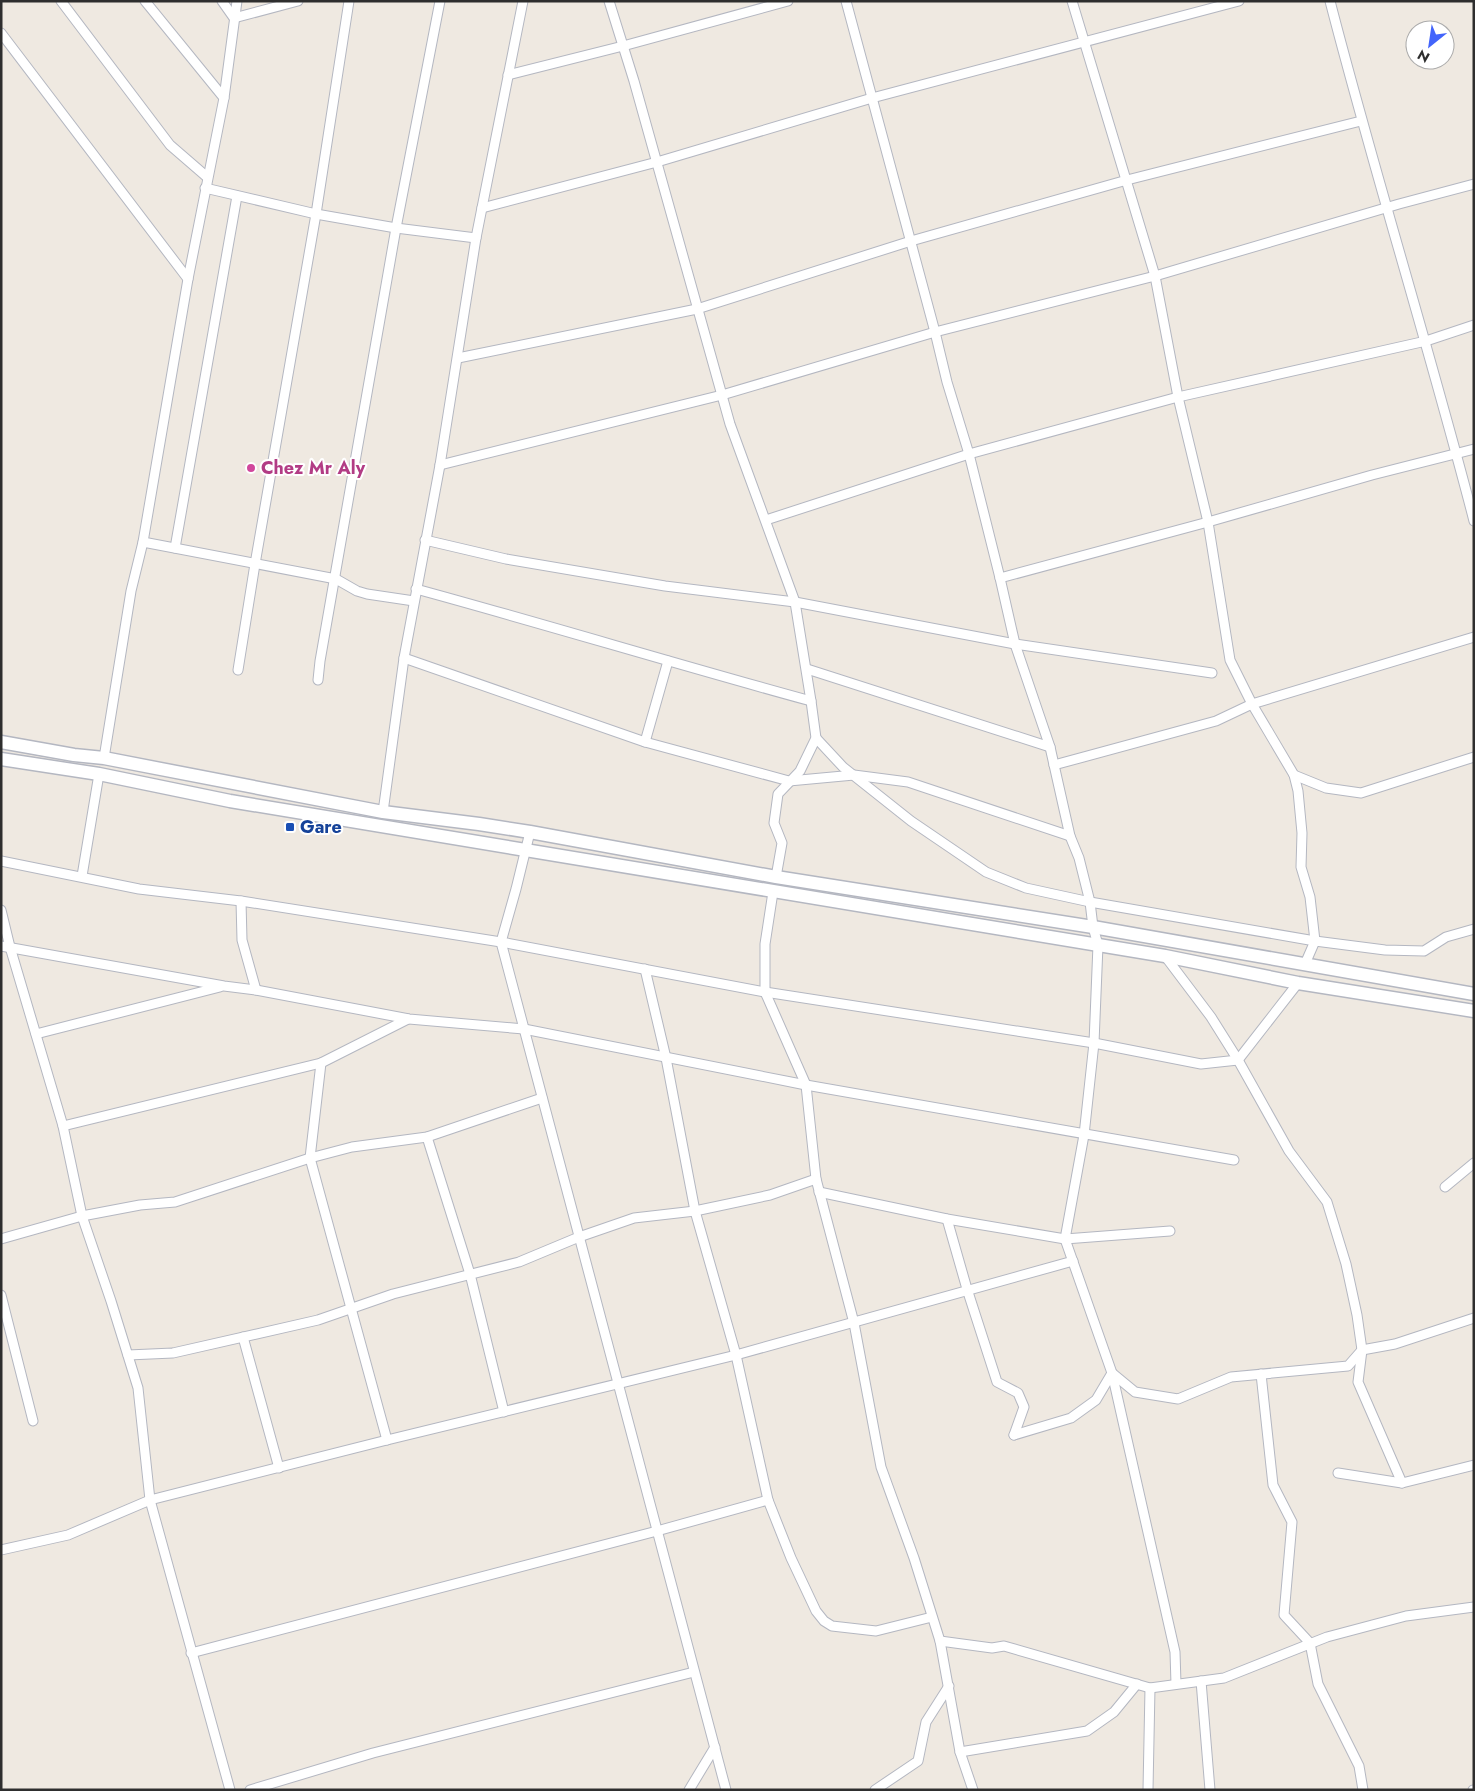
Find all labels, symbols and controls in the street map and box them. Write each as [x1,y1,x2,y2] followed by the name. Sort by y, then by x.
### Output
[1405,20,1455,70] north arrow
[1414,45,1433,68] text: N
[261,455,366,481] place label: Chez Mr Aly
[245,462,257,474] marker: Chez Mr Aly
[300,814,342,840] place label: Gare
[284,821,296,833] marker: Gare

